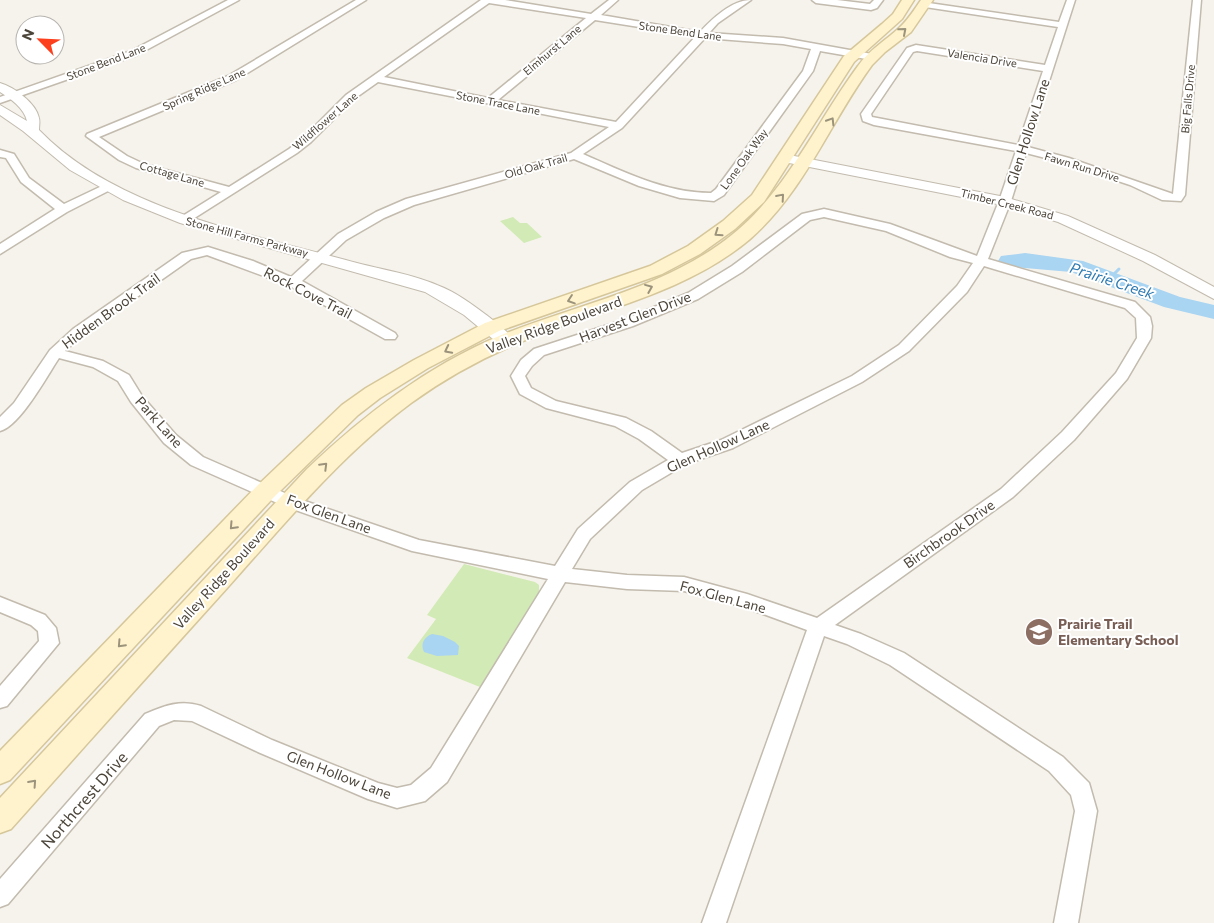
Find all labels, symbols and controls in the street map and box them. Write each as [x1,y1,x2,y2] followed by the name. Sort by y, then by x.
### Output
[15,15,65,65] north arrow
[638,18,722,43] street label: Stone Bend Lane
[520,22,583,78] street label: Elmhurst Lane
[18,26,38,43] text: N
[897,28,906,37] one-way arrow
[65,40,147,83] street label: Stone Bend Lane
[946,46,1018,69] street label: Valencia Drive
[160,64,247,113] street label: Spring Ridge Lane
[1178,64,1197,134] street label: Big Falls Drive
[1002,77,1053,187] street label: Glen Hollow Lane
[455,88,541,117] street label: Stone Trace Lane
[290,89,360,152] street label: Wildflower Lane
[824,117,834,126] one-way arrow
[717,126,770,192] street label: Lone Oak Way
[1043,149,1121,184] street label: Fawn Run Drive
[503,150,569,181] street label: Old Oak Trail
[138,158,206,189] street label: Cottage Lane
[959,186,1055,221] street label: Timber Creek Road
[776,193,785,202] one-way arrow
[184,214,310,259] street label: Stone Hill Farms Parkway
[714,227,724,236] one-way arrow
[1068,258,1158,302] water label: Prairie Creek
[261,263,355,322] street label: Rock Cove Trail
[58,269,163,352] street label: Hidden Brook Trail
[644,284,653,295] one-way arrow
[577,287,693,346] street label: Harvest Glen Drive
[484,292,624,357] street label: Valley Ridge Boulevard
[567,294,575,304] one-way arrow
[444,344,453,354] one-way arrow
[132,393,187,451] street label: Park Lane
[664,415,772,476] street label: Glen Hollow Lane
[318,463,327,472] one-way arrow
[285,490,374,537] street label: Fox Glen Lane
[900,496,998,571] street label: Birchbrook Drive
[170,515,278,632] street label: Valley Ridge Boulevard
[230,520,239,529] one-way arrow
[678,577,768,616] street label: Fox Glen Lane
[1058,615,1178,648] place label: Prairie Trail Elementary School
[1024,617,1054,647] school or university icon: Prairie Trail Elementary School
[118,638,127,647] one-way arrow
[284,747,394,802] street label: Glen Hollow Lane
[37,748,131,852] street label: Northcrest Drive
[27,779,36,788] one-way arrow

